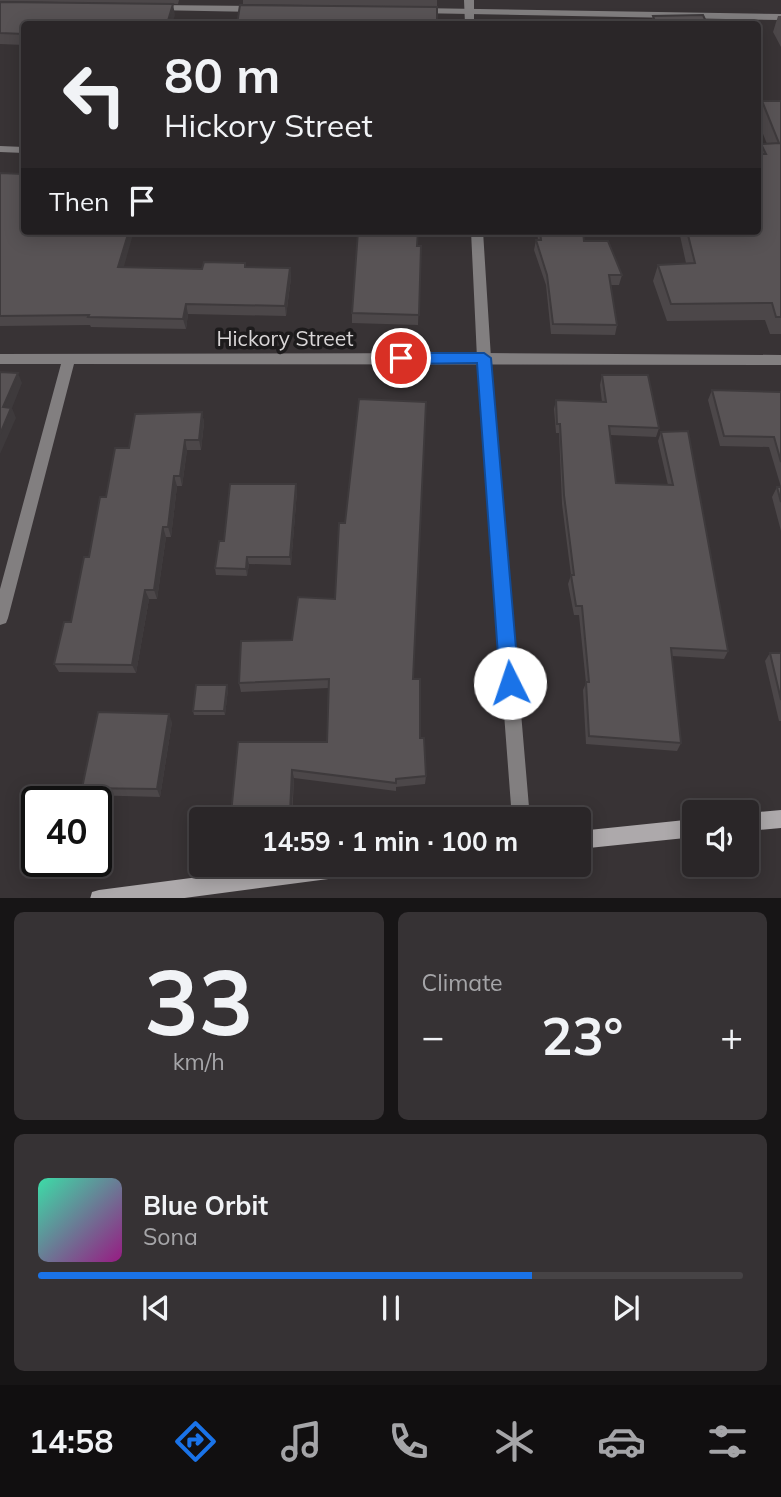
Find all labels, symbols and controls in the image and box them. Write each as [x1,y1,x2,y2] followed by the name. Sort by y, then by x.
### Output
[164,44,280,105] text: 80 m
[49,49,140,140] icon: left
[164,105,373,145] text: Hickory Street
[123,182,161,220] icon: arrive
[49,185,109,218] text: Then
[217,325,353,351] street label: Hickory Street
[371,328,431,388] pin
[382,339,420,377] icon: arrive
[473,646,547,720] position arrow
[21,786,112,877] speed limit sign: 40
[682,800,759,877] map controls
[682,800,759,877] button: sound
[262,825,518,858] text: 14:59 · 1 min · 100 m
[144,944,253,1058] text: 33
[422,968,503,997] text: Climate
[541,1003,623,1068] text: 23°
[422,1012,444,1060] text: −
[720,1012,743,1060] text: +
[173,1047,225,1076] text: km/h
[143,1189,268,1222] text: Blue Orbit
[143,1222,198,1251] text: Sona
[137,1289,175,1327] icon: previous
[372,1289,410,1327] icon: pause
[607,1289,645,1327] icon: next
[171,1417,220,1466] icon: directions
[277,1417,326,1466] icon: music
[384,1417,433,1466] icon: phone
[490,1417,539,1466] icon: climate
[597,1417,646,1466] icon: car
[703,1417,752,1466] icon: filters
[29,1421,113,1461] text: 14:58

